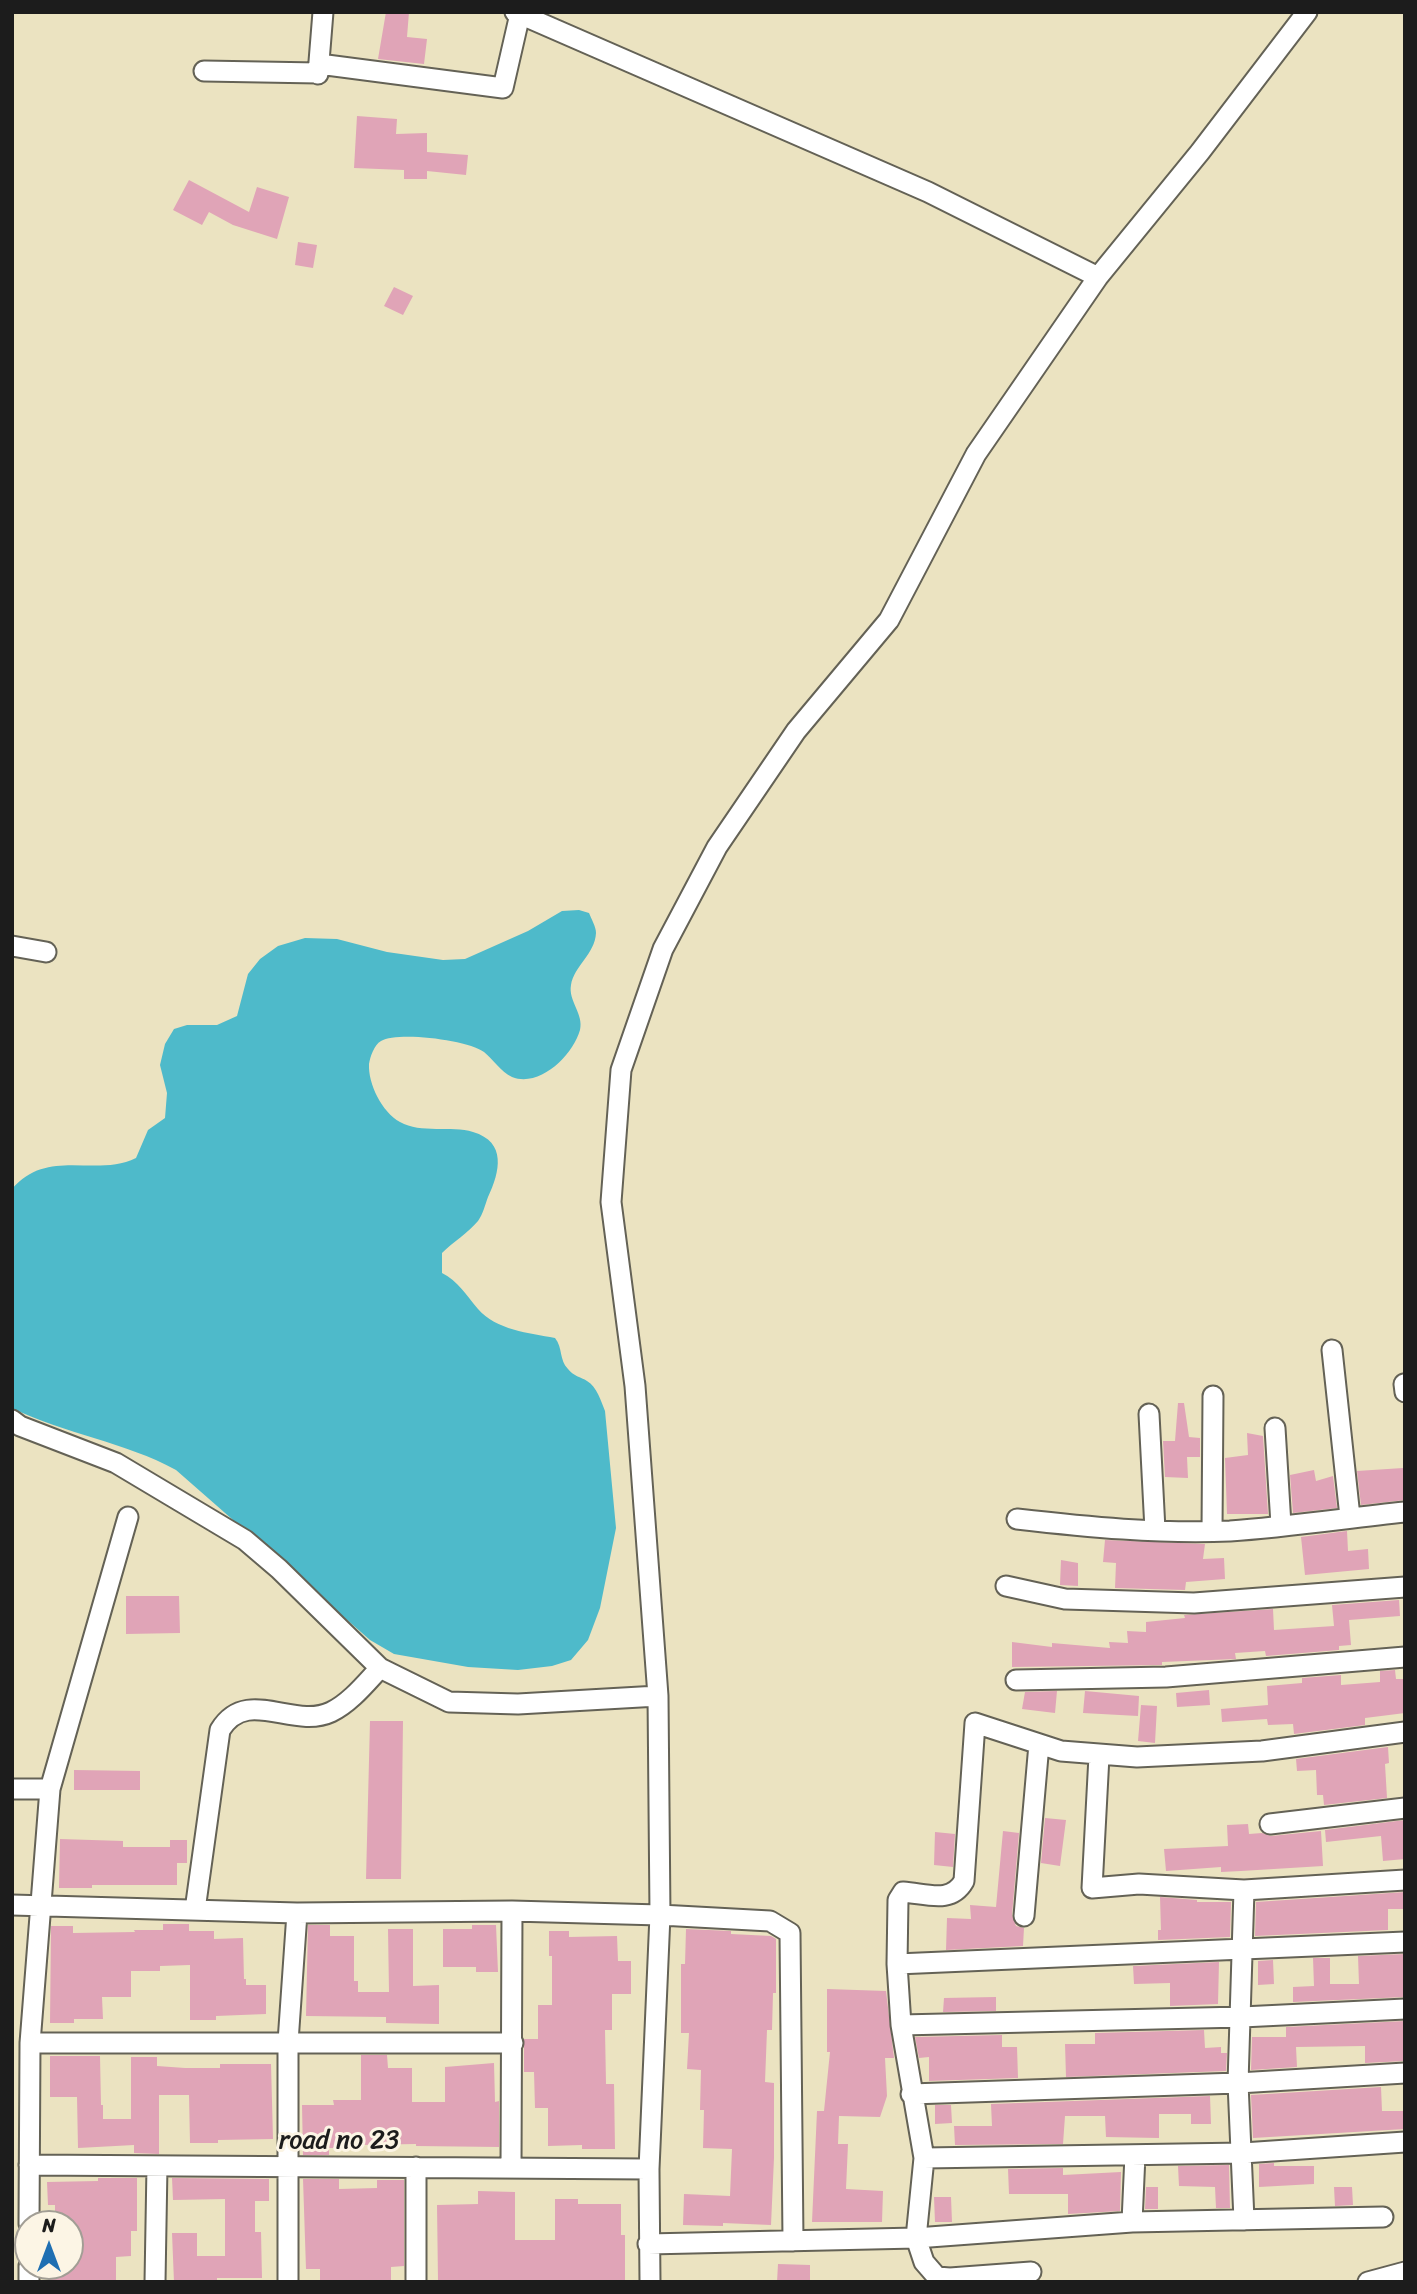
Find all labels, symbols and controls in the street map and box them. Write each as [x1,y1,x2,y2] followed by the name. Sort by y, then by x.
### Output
[279,2125,399,2157] street label: road no 23
[42,2209,56,2242] text: N
[14,2210,84,2280] north arrow

